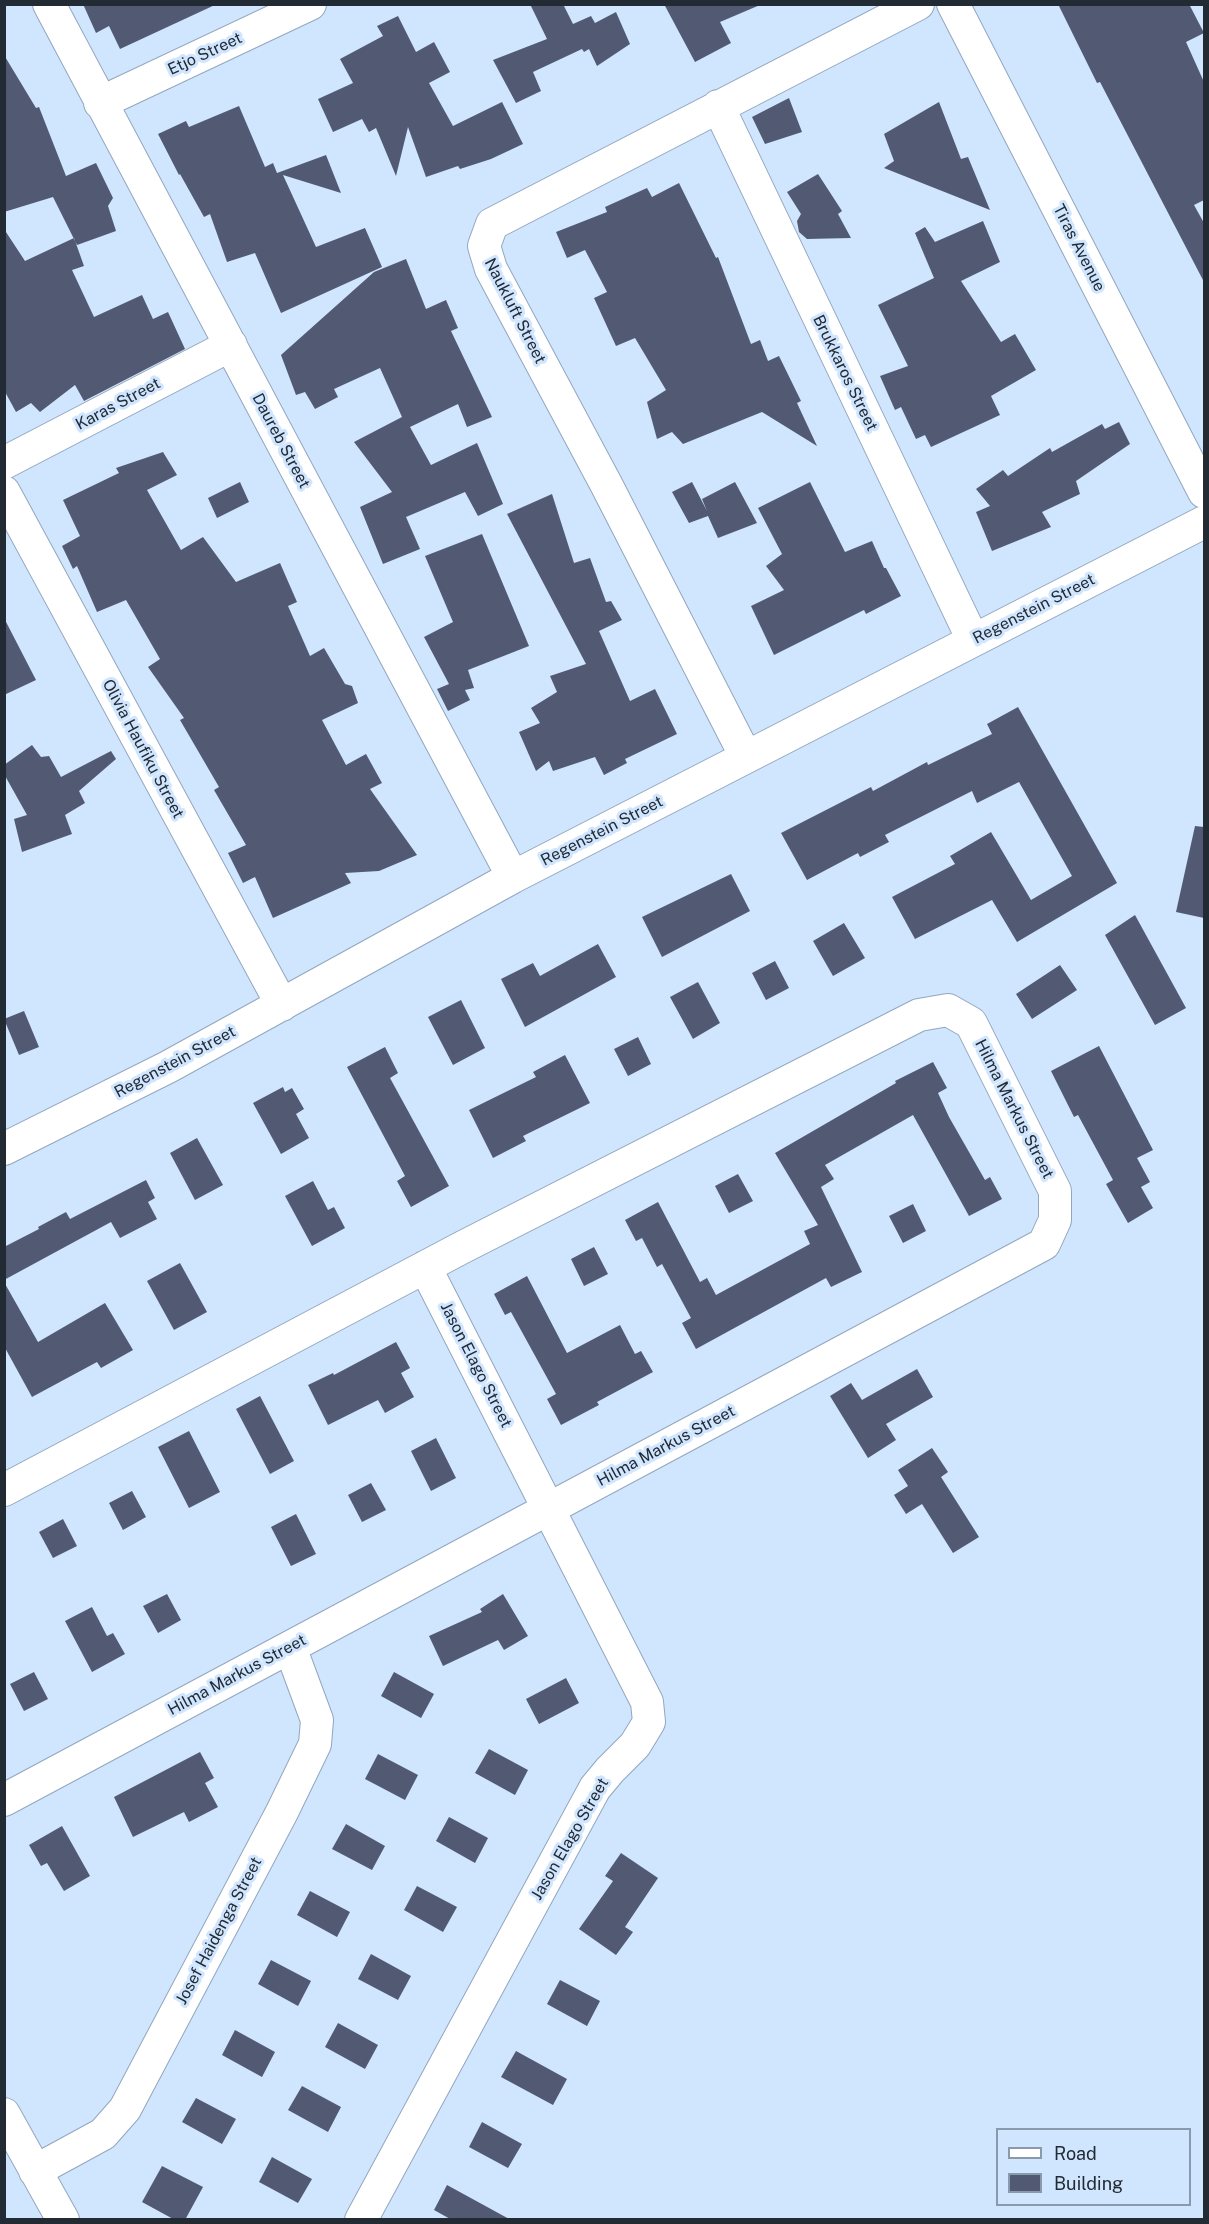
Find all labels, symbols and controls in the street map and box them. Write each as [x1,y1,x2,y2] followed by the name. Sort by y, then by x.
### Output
[165,28,245,80] street label: Etjo Street
[1049,201,1109,295] street label: Tiras Avenue
[480,255,550,367] street label: Naukluft Street
[809,312,881,434] street label: Brukkaros Street
[72,374,164,434] street label: Karas Street
[248,390,314,492] street label: Daureb Street
[970,570,1098,648] street label: Regenstein Street
[98,676,188,822] street label: Olivia Haufiku Street
[538,792,666,870] street label: Regenstein Street
[111,1022,239,1102] street label: Regenstein Street
[971,1036,1057,1182] street label: Hilma Markus Street
[436,1299,516,1431] street label: Jason Elago Street
[594,1401,738,1491] street label: Hilma Markus Street
[165,1630,309,1720] street label: Hilma Markus Street
[527,1774,613,1904] street label: Jason Elago Street
[172,1854,266,2008] street label: Josef Haidenga Street
[996,2128,1191,2206] legend
[1054,2143,1097,2164] text: Road
[1054,2173,1123,2194] text: Building

